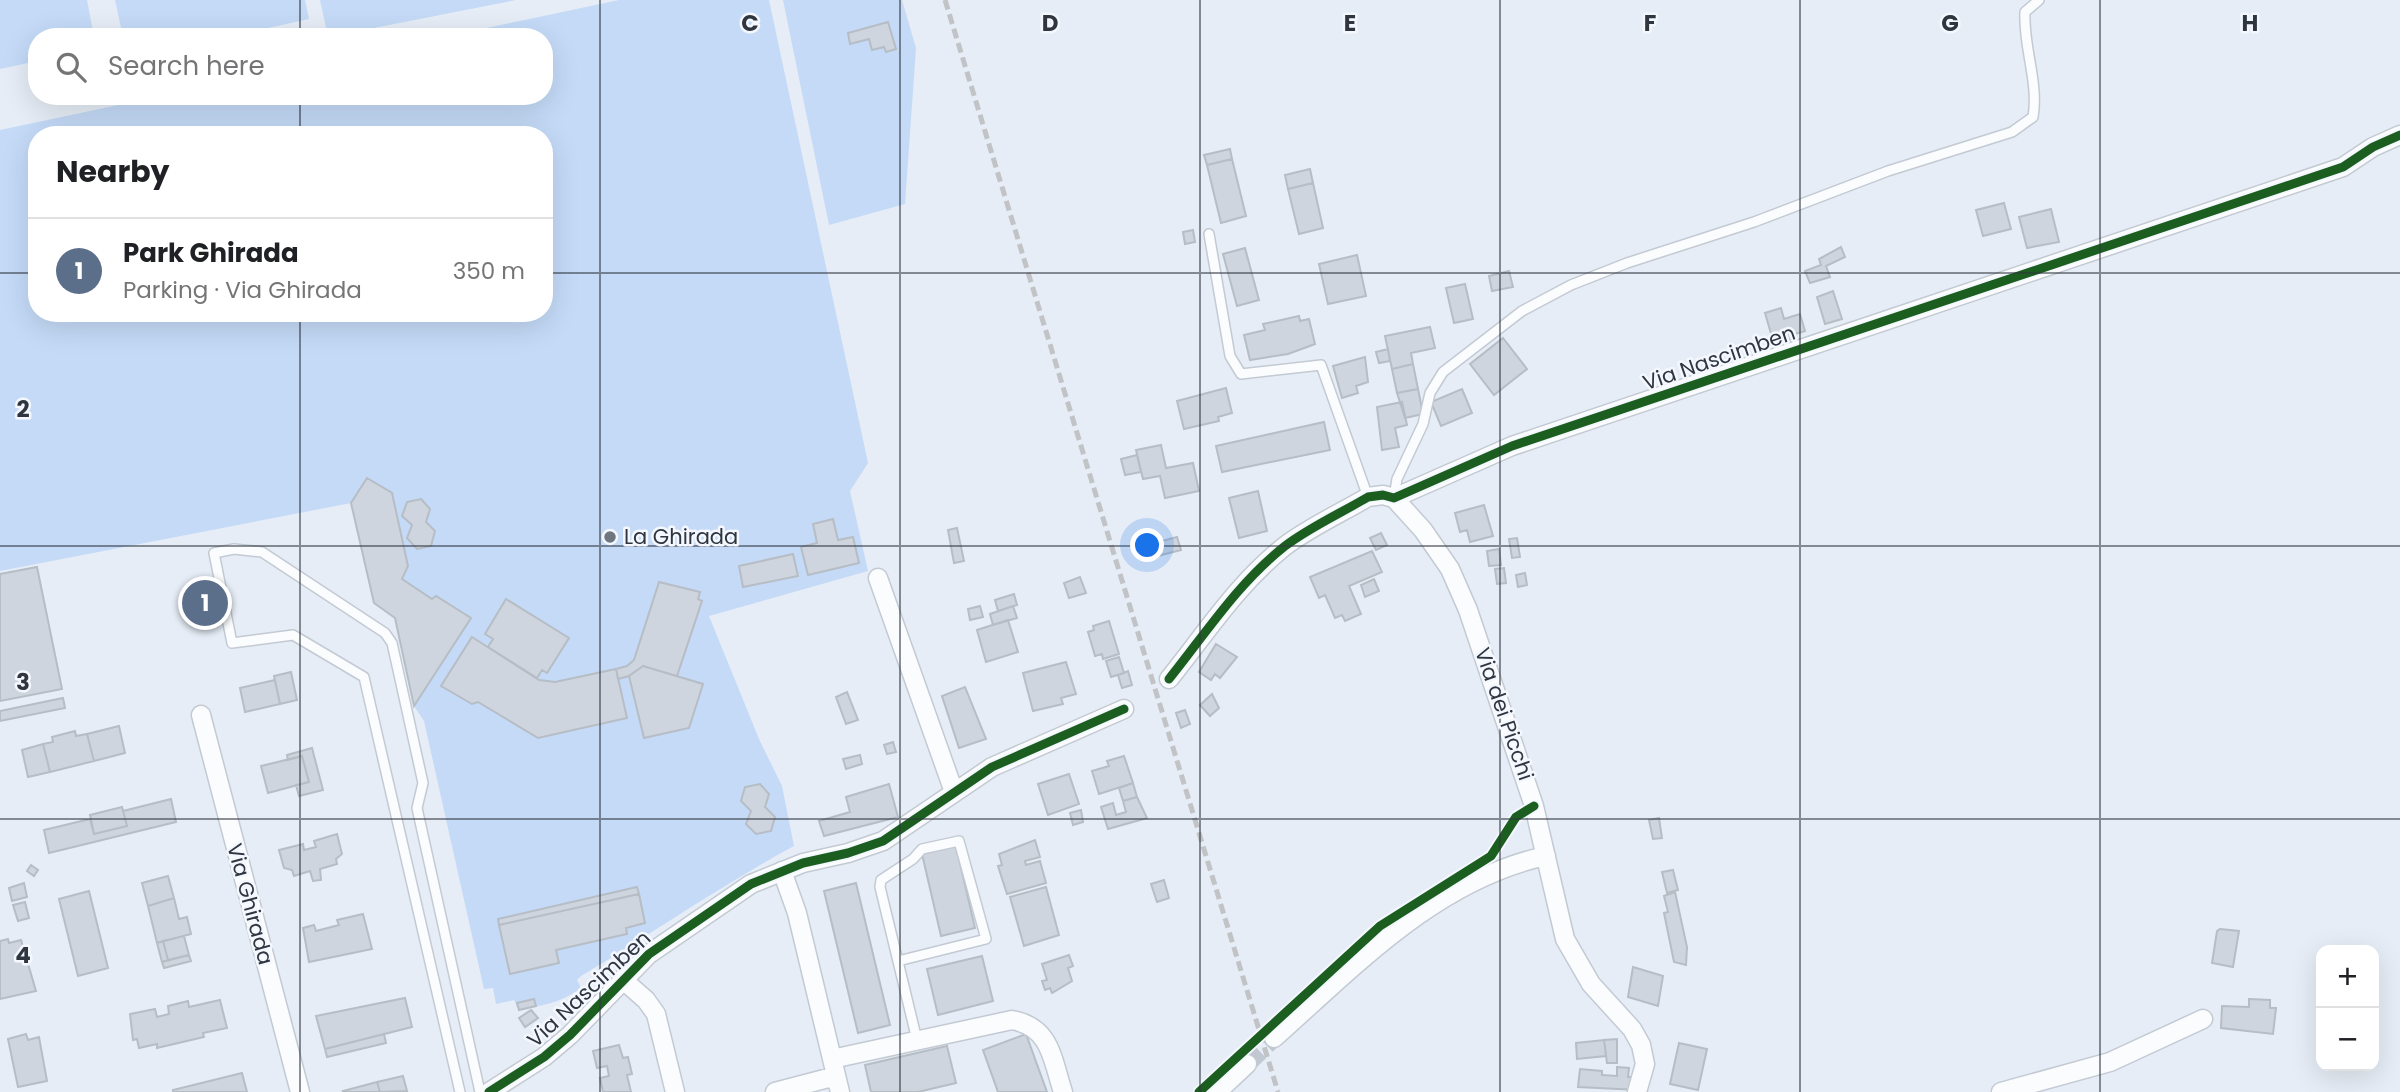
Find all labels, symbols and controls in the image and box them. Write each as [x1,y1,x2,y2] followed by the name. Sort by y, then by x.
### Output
[741,7,759,39] text: C
[1042,7,1058,39] text: D
[1344,7,1356,39] text: E
[1644,7,1656,39] text: F
[1941,7,1959,39] text: G
[2242,7,2258,39] text: H
[28,28,553,105] search box
[52,48,90,86] icon: search
[108,48,265,84] text: Search here
[56,150,170,193] text: Nearby
[123,235,299,271] text: Park Ghirada
[75,255,83,287] text: 1
[453,255,525,287] text: 350 m
[123,274,362,306] text: Parking · Via Ghirada
[1639,318,1799,397] street label: Via Nascimben
[16,393,30,425] text: 2
[624,522,738,551] place label: La Ghirada
[1130,528,1164,562] your location
[602,529,618,545] marker: La Ghirada
[182,577,228,629] pin: 1
[1468,644,1541,784] street label: Via dei Picchi
[16,666,30,698] text: 3
[220,840,281,968] street label: Via Ghirada
[521,924,657,1054] street label: Via Nascimben
[15,939,31,971] text: 4
[2316,945,2379,1071] map controls
[2316,945,2379,1008] button: +
[2316,1008,2379,1071] button: −

